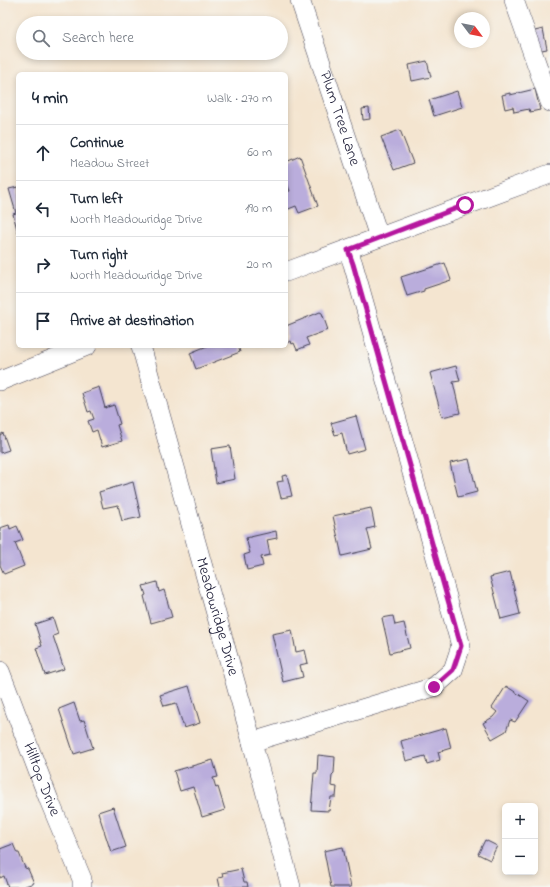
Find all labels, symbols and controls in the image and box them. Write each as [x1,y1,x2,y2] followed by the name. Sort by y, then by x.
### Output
[454,12,490,48] north arrow
[16,16,288,60] search box
[30,27,52,49] icon: search
[62,27,134,49] text: Search here
[313,68,367,170] street label: Plum Tree Lane
[32,86,68,111] text: 4 min
[207,89,272,108] text: Walk · 270 m
[70,132,124,154] text: Continue
[32,142,54,164] icon: ahead
[247,143,272,162] text: 60 m
[70,154,149,173] text: Meadow Street
[70,188,123,210] text: Turn left
[456,196,474,214] route start
[32,198,54,220] icon: left
[245,199,272,218] text: 190 m
[70,210,202,229] text: North Meadowridge Drive
[70,244,128,266] text: Turn right
[32,254,54,276] icon: right
[247,255,272,274] text: 20 m
[70,266,202,285] text: North Meadowridge Drive
[32,310,54,332] icon: arrive
[70,310,194,332] text: Arrive at destination
[189,555,245,679] street label: Meadowridge Drive
[425,678,443,696] route end
[16,739,67,821] street label: Hilltop Drive
[502,803,538,875] map controls
[502,803,538,839] button: +
[502,839,538,875] button: −

